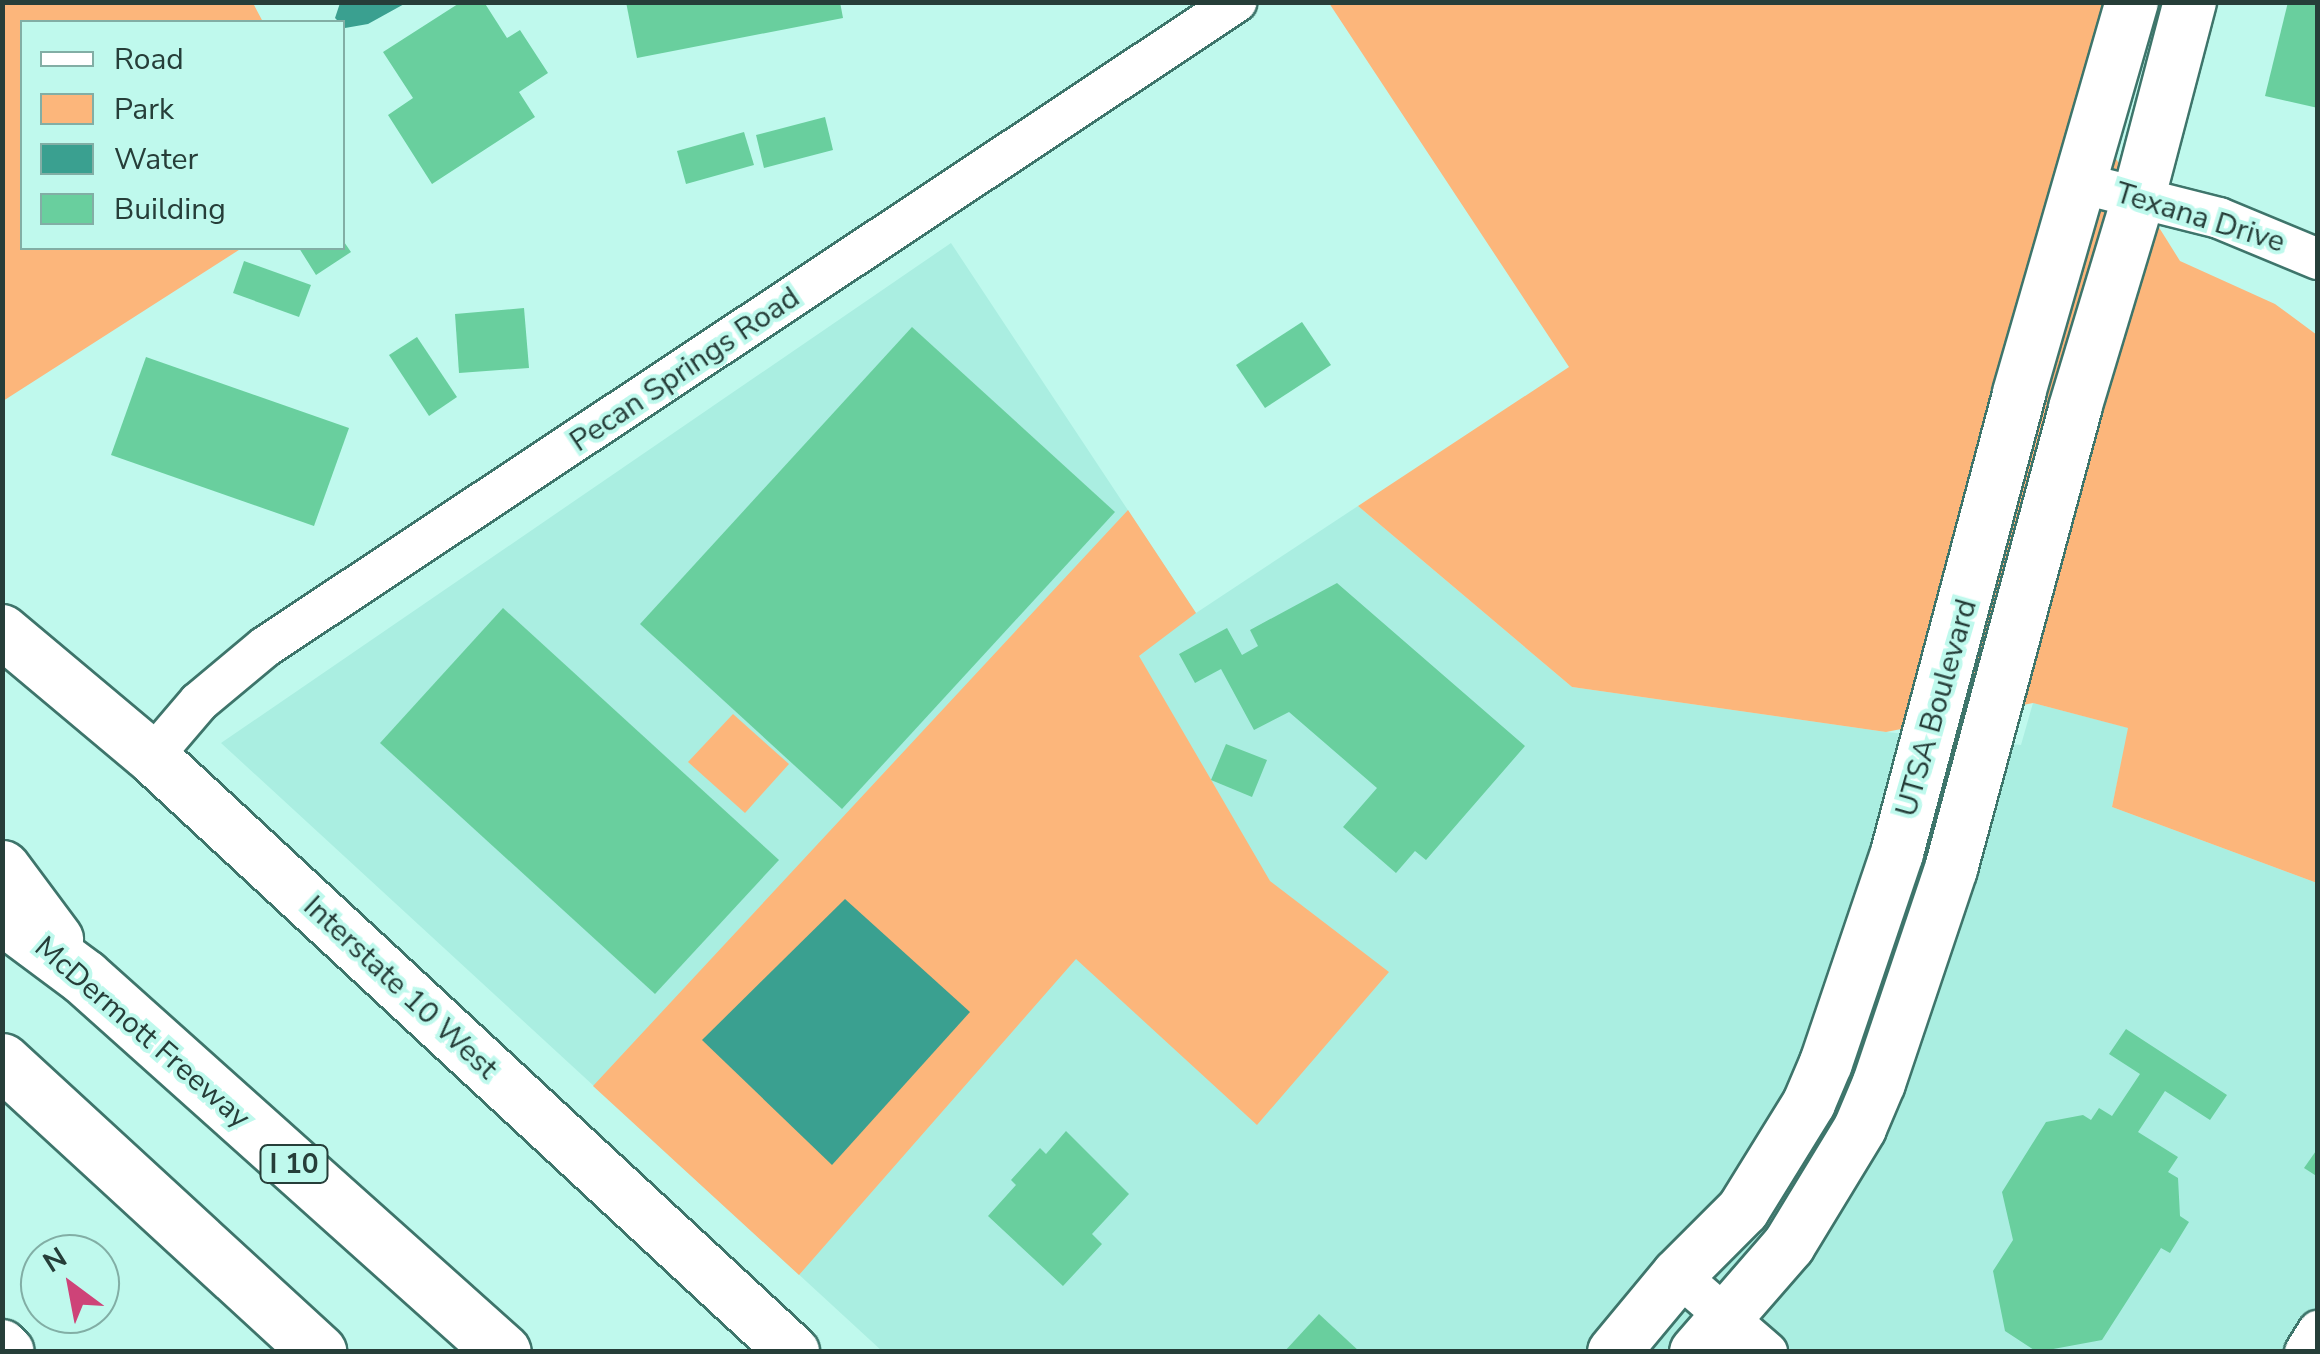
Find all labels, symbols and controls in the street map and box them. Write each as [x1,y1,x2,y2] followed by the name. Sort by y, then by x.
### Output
[20,20,345,250] legend
[114,39,184,80] text: Road
[114,89,174,130] text: Park
[114,139,198,180] text: Water
[2111,175,2289,261] street label: Texana Drive
[114,189,226,230] text: Building
[563,280,807,460] street label: Pecan Springs Road
[1889,595,1985,821] street label: UTSA Boulevard
[296,889,504,1087] street label: Interstate 10 West
[27,930,257,1136] street label: McDermott Freeway
[259,1141,329,1187] road number: I 10
[20,1234,120,1334] north arrow
[36,1239,74,1282] text: N

